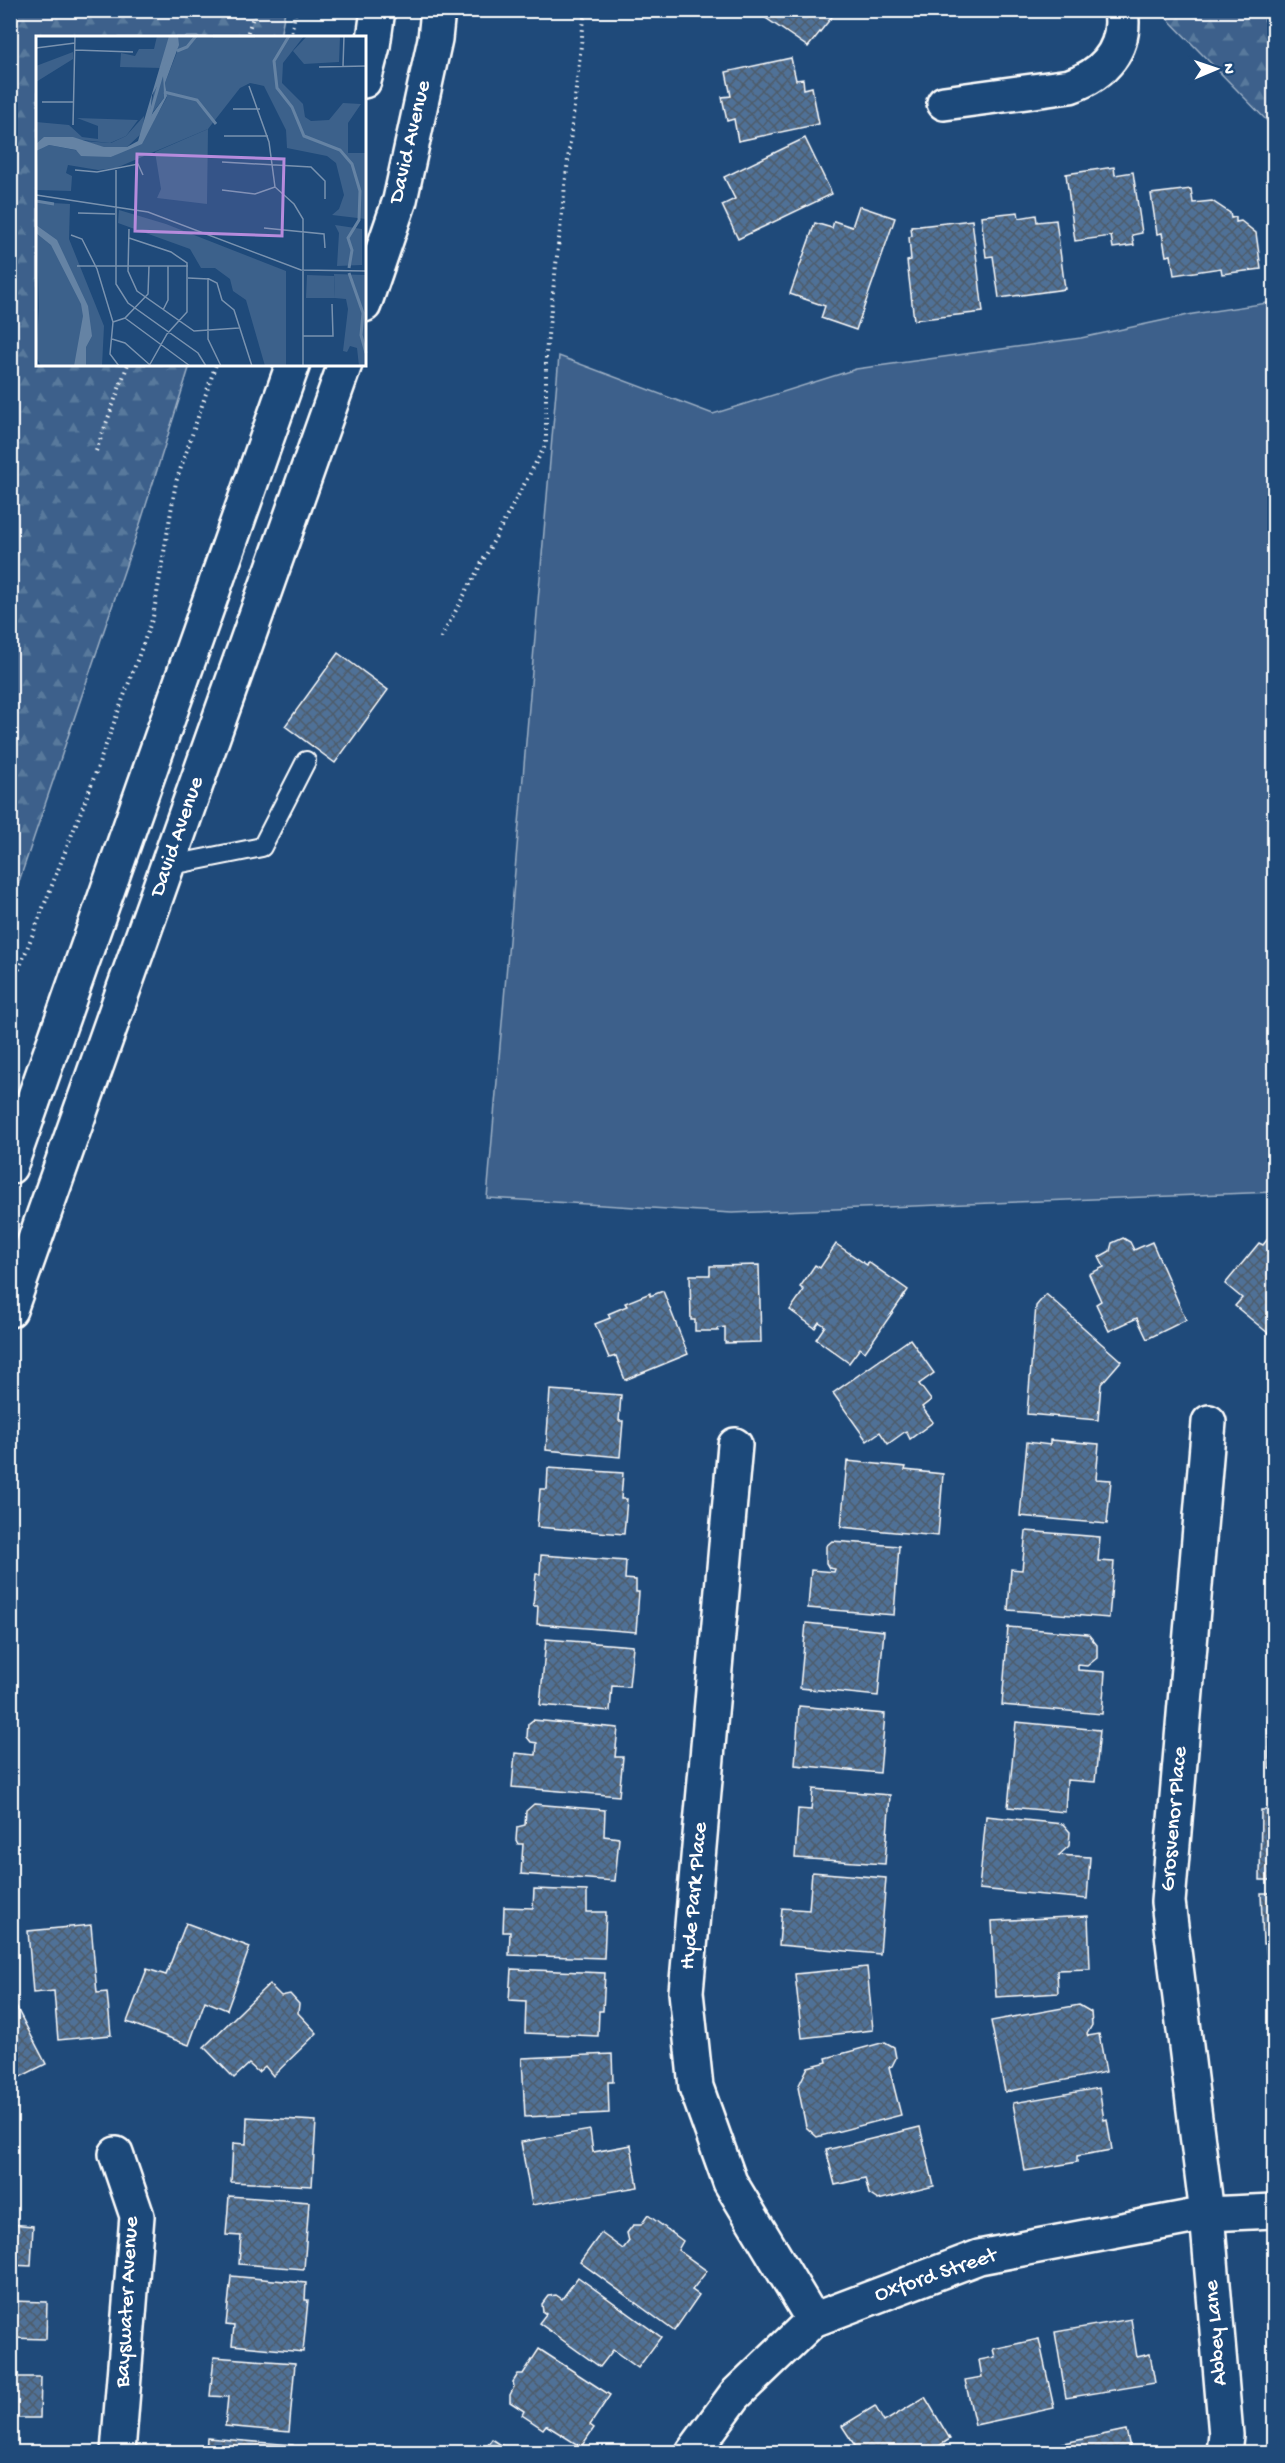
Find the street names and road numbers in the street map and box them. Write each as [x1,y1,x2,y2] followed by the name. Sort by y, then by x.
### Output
[384,77,438,208] street label: David Avenue
[145,773,211,902] street label: David Avenue
[1156,1745,1194,1892] street label: Grosvenor Place
[676,1820,714,1971] street label: Hyde Park Place
[110,2215,145,2389] street label: Bayswater Avenue
[871,2242,1002,2309] street label: Oxford Street
[1199,2279,1235,2387] street label: Abbey Lane

